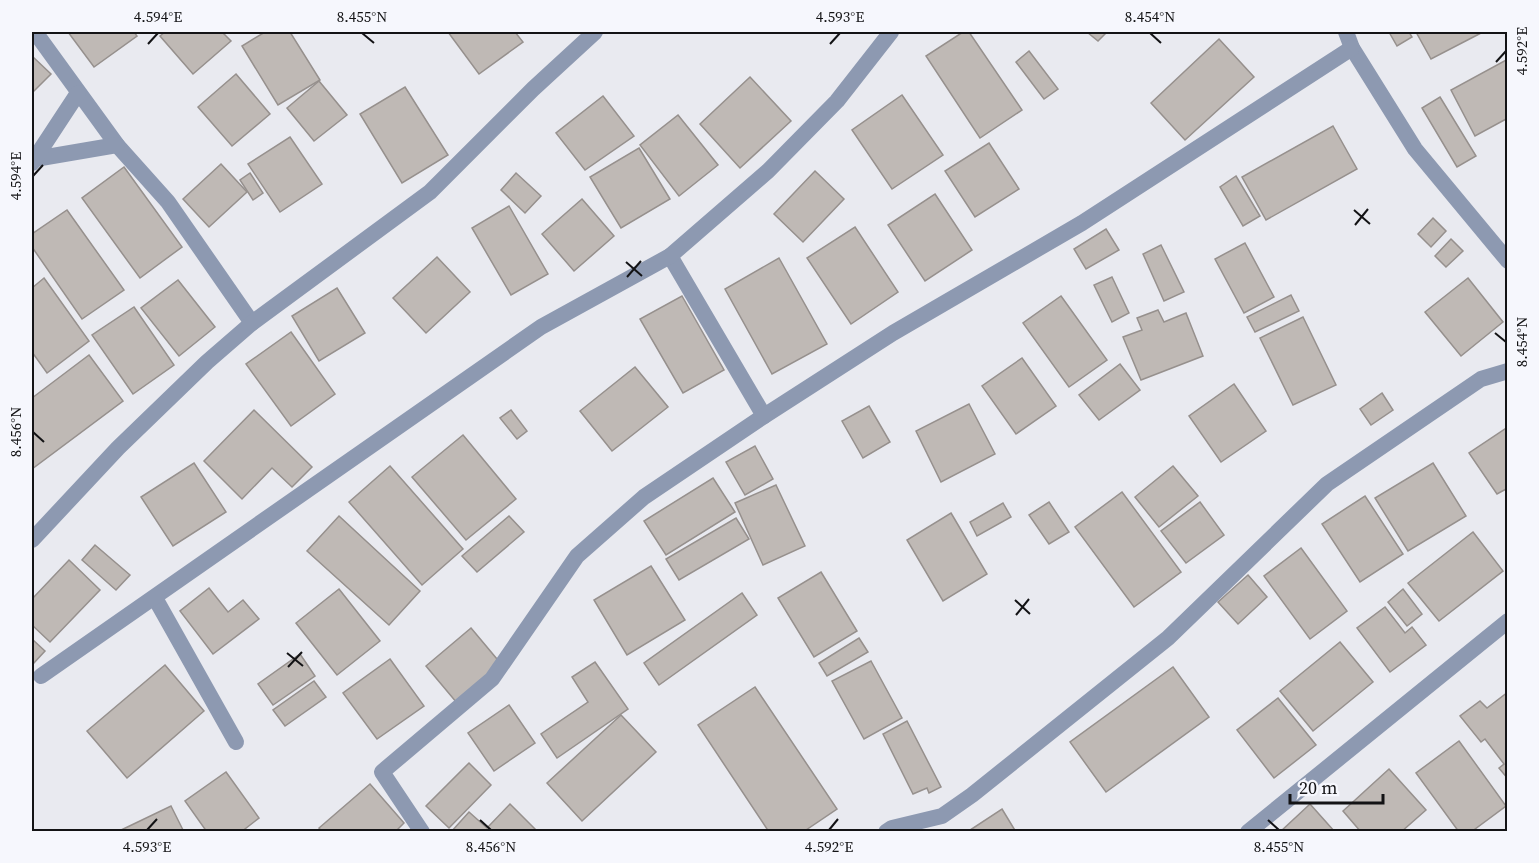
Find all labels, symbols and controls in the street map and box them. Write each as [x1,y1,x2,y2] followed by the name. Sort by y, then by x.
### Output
[134,6,182,27] text: 4.594°E
[337,6,387,27] text: 8.455°N
[816,6,864,27] text: 4.593°E
[1125,6,1175,27] text: 8.454°N
[1511,27,1532,75] text: 4.592°E
[5,152,26,200] text: 4.594°E
[1511,317,1532,367] text: 8.454°N
[5,407,26,457] text: 8.456°N
[1290,767,1383,805] scale bar
[1299,775,1337,800] text: 20 m
[123,836,171,857] text: 4.593°E
[466,836,516,857] text: 8.456°N
[805,836,853,857] text: 4.592°E
[1254,836,1304,857] text: 8.455°N

